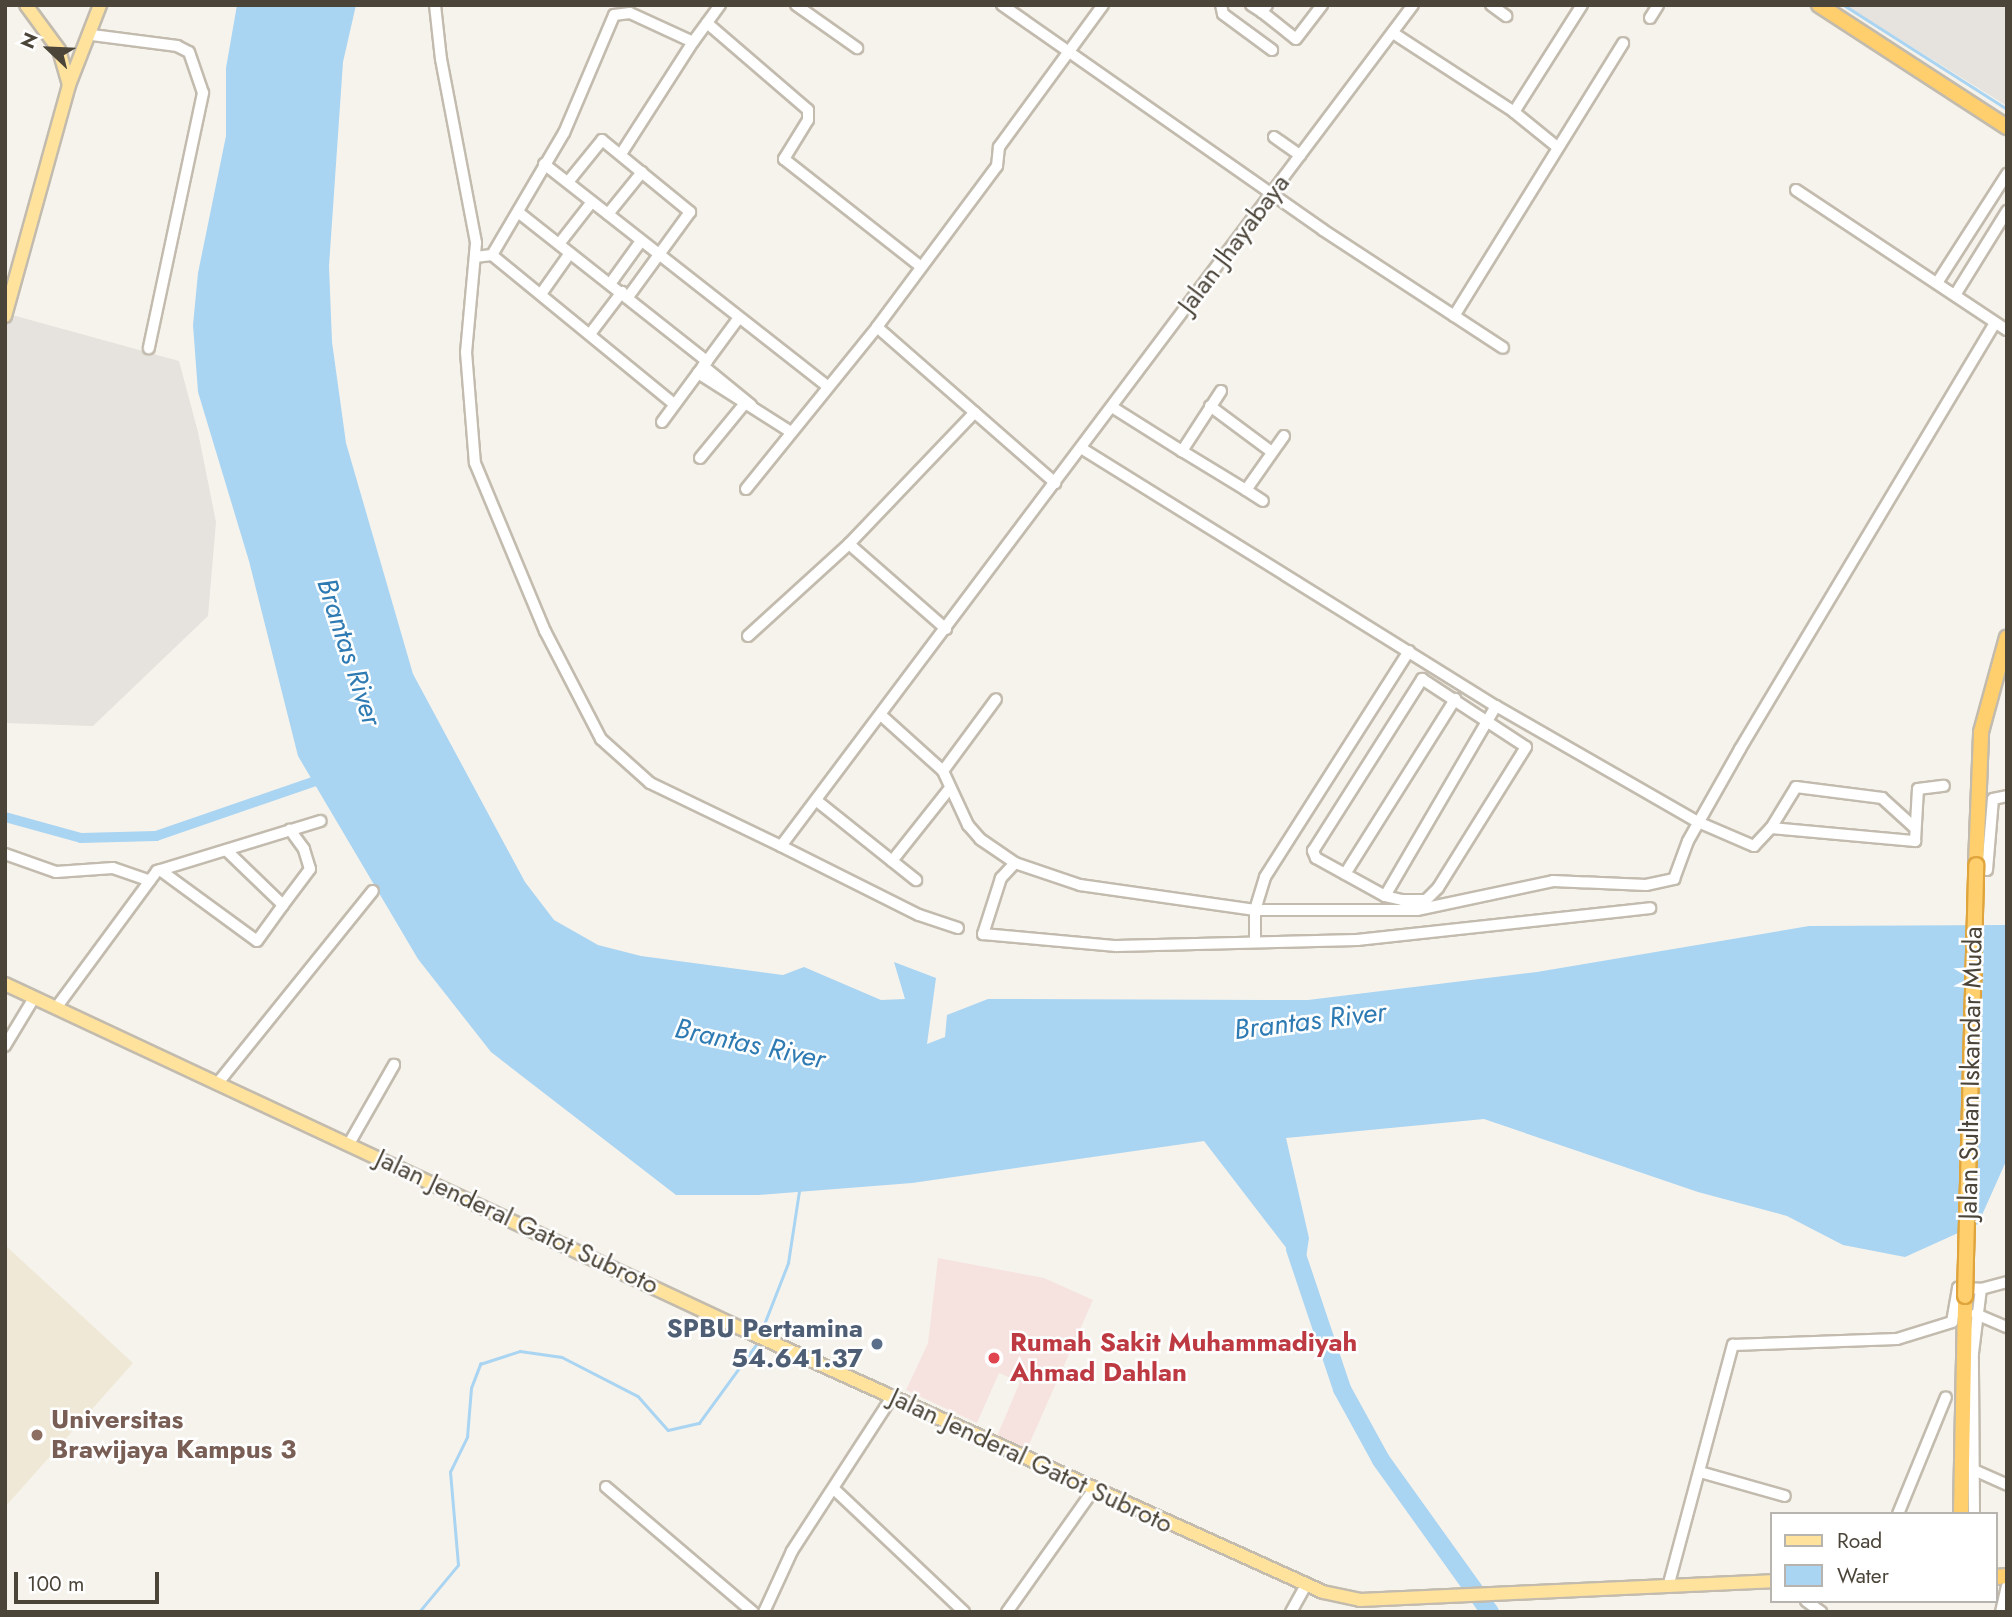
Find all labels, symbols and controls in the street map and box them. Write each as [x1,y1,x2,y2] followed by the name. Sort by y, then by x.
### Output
[14,14,84,84] north arrow
[14,28,45,53] text: N
[1172,168,1296,320] street label: Jalan Jhayabaya
[309,574,389,730] water label: Brantas River
[1953,926,1989,1220] street label: Jalan Sultan Iskandar Muda
[1232,995,1388,1047] water label: Brantas River
[672,1012,828,1076] water label: Brantas River
[371,1143,663,1301] street label: Jalan Jenderal Gatot Subroto
[667,1313,863,1374] place label: SPBU Pertamina 54.641.37
[1010,1327,1357,1388] place label: Rumah Sakit Muhammadiyah Ahmad Dahlan
[869,1336,885,1352] marker: SPBU Pertamina 54.641.37
[984,1348,1004,1368] marker: Rumah Sakit Muhammadiyah Ahmad Dahlan
[885,1382,1177,1540] street label: Jalan Jenderal Gatot Subroto
[51,1404,296,1466] place label: Universitas Brawijaya Kampus 3
[29,1427,45,1443] marker: Universitas Brawijaya Kampus 3
[1770,1512,1998,1603] legend
[1837,1526,1882,1556] text: Road
[18,1558,163,1602] scale bar
[1837,1561,1889,1591] text: Water
[27,1569,84,1599] text: 100 m

